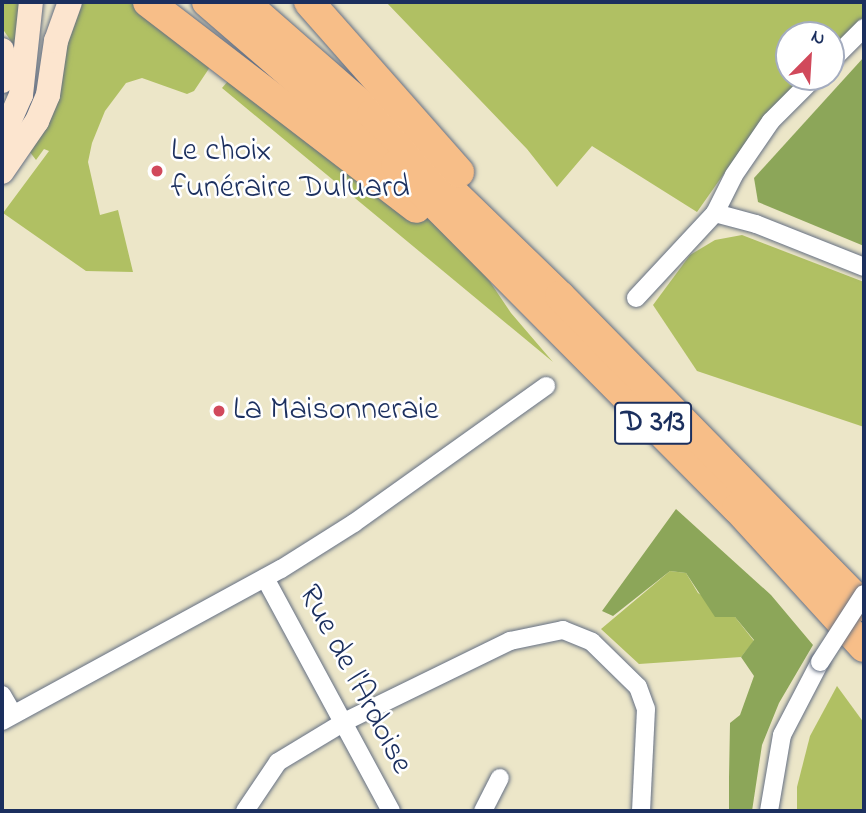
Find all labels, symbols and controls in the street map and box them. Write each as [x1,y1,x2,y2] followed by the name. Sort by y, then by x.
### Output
[775,21,845,91] north arrow
[807,23,829,53] text: N
[171,134,410,209] place label: Le choix funéraire Duluard
[149,163,165,179] marker: Le choix funéraire Duluard
[233,392,439,430] place label: La Maisonneraie
[613,396,693,450] road number: D 313
[211,403,227,419] marker: La Maisonneraie
[288,579,420,781] street label: Rue de l'Ardoise

